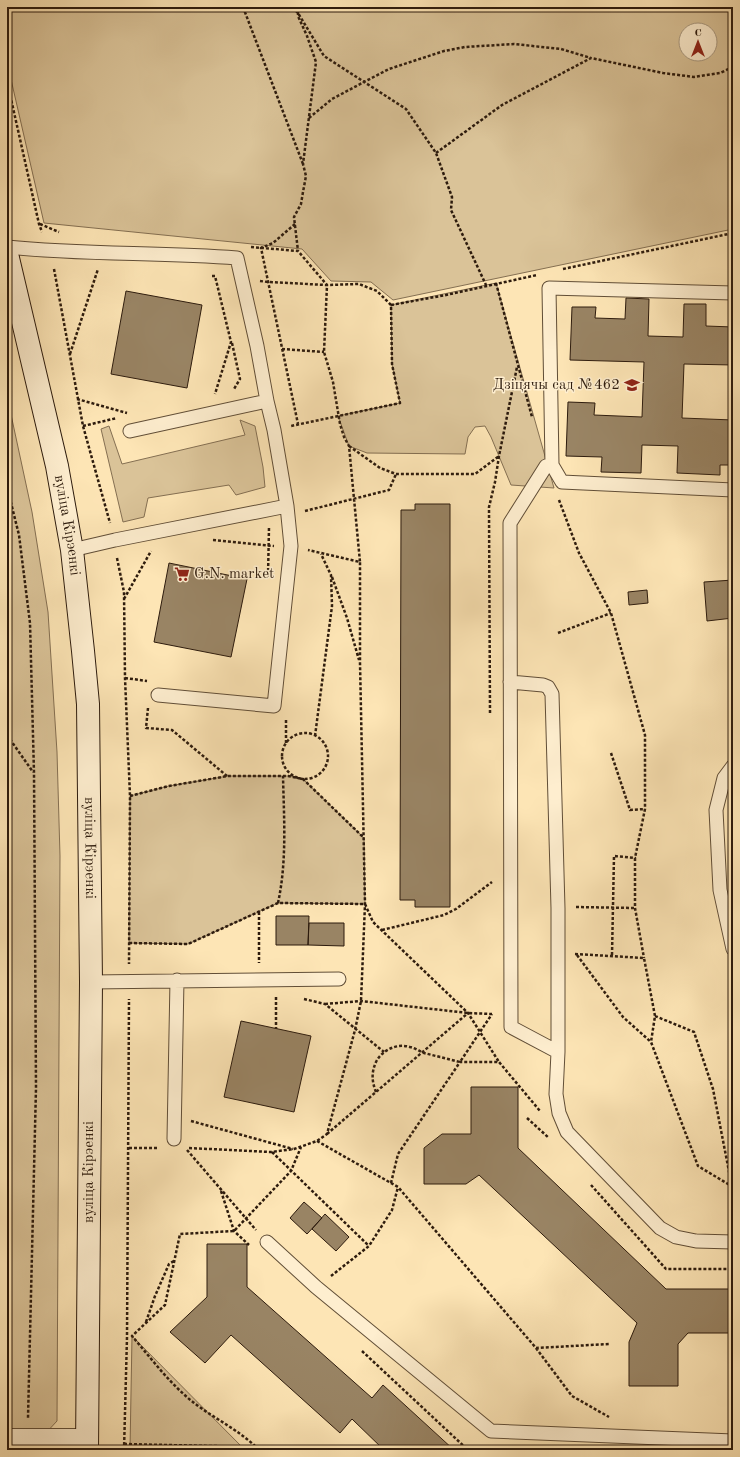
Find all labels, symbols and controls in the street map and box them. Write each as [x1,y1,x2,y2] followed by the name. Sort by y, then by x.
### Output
[678,22,718,62] north arrow
[694,28,702,39] text: С
[623,376,641,394] school or university icon: Дзіцячы сад №462
[493,378,620,393] place label: Дзіцячы сад №462
[51,474,82,577] street label: вуліца Кірэенкі
[173,565,191,583] supermarket icon: G.N. market
[194,567,274,582] place label: G.N. market
[82,797,98,899] street label: вуліца Кірэенкі
[82,1121,97,1223] street label: вуліца Кірэенкі

